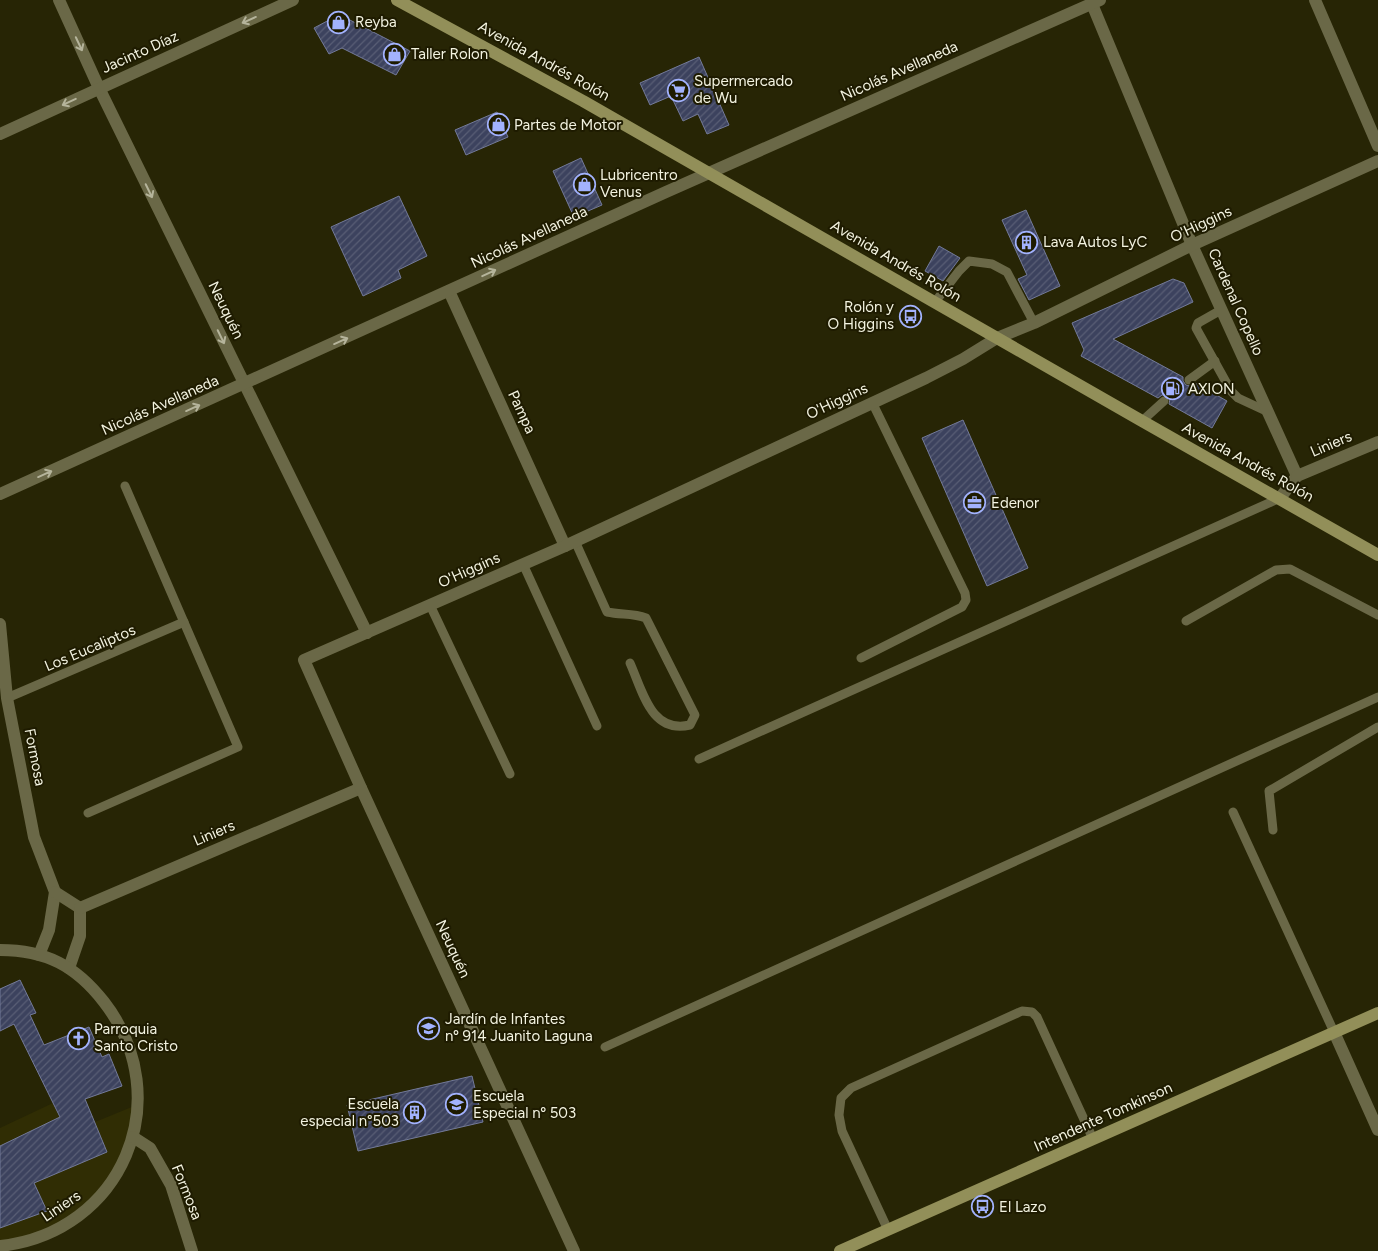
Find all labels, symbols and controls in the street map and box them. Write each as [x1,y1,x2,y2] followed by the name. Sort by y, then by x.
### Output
[327,10,351,34] shop icon: Reyba
[355,13,397,31] place label: Reyba
[242,16,257,25] one-way arrow
[475,17,613,105] street label: Avenida Andrés Rolón
[99,27,181,77] street label: Jacinto Díaz
[75,36,84,51] one-way arrow
[838,37,960,105] street label: Nicolás Avellaneda
[383,42,407,66] shop icon: Taller Rolon
[411,45,488,63] place label: Taller Rolon
[694,72,793,107] place label: Supermercado de Wu
[666,78,690,102] supermarket icon: Supermercado de Wu
[62,97,77,107] one-way arrow
[486,113,510,137] shop icon: Partes de Motor
[514,116,621,134] place label: Partes de Motor
[600,166,678,201] place label: Lubricentro Venus
[572,172,596,196] shop icon: Lubricentro Venus
[145,183,155,198] one-way arrow
[468,202,590,272] street label: Nicolás Avellaneda
[1167,202,1235,246] street label: O'Higgins
[828,216,964,306] street label: Avenida Andrés Rolón
[1015,230,1039,254] building icon: Lava Autos LyC
[1043,233,1147,251] place label: Lava Autos LyC
[1204,246,1268,359] street label: Cardenal Copello
[481,268,496,278] one-way arrow
[204,278,248,342] street label: Neuquén
[827,298,894,333] place label: Rolón y O Higgins
[898,304,922,328] bus stop icon: Rolón y O Higgins
[216,329,226,344] one-way arrow
[333,335,348,345] one-way arrow
[99,371,221,439] street label: Nicolás Avellaneda
[1160,377,1184,401] fuel station icon: AXION
[803,379,871,423] street label: O'Higgins
[1188,380,1235,398] place label: AXION
[504,388,540,436] street label: Pampa
[185,402,200,412] one-way arrow
[1179,418,1317,506] street label: Avenida Andrés Rolón
[1308,427,1354,461] street label: Liniers
[37,469,52,479] one-way arrow
[963,491,987,515] office icon: Edenor
[991,494,1039,512] place label: Edenor
[435,548,503,592] street label: O'Higgins
[42,621,138,675] street label: Los Eucaliptos
[21,727,49,787] street label: Formosa
[191,816,237,850] street label: Liniers
[432,917,474,981] street label: Neuquén
[445,1010,593,1045] place label: Jardín de Infantes nº 914 Juanito Laguna
[417,1016,441,1040] school or university icon: Jardín de Infantes nº 914 Juanito Laguna
[94,1020,178,1055] place label: Parroquia Santo Cristo
[66,1026,90,1050] church icon: Parroquia Santo Cristo
[1031,1078,1175,1156] street label: Intendente Tomkinson
[473,1087,576,1122] place label: Escuela Especial nº 503
[445,1093,469,1117] school or university icon: Escuela Especial nº 503
[300,1095,399,1130] place label: Escuela especial n°503
[403,1101,427,1125] building icon: Escuela especial n°503
[168,1162,206,1222] street label: Formosa
[38,1186,84,1226] street label: Liniers
[971,1195,995,1219] bus stop icon: El Lazo
[999,1198,1047,1216] place label: El Lazo

